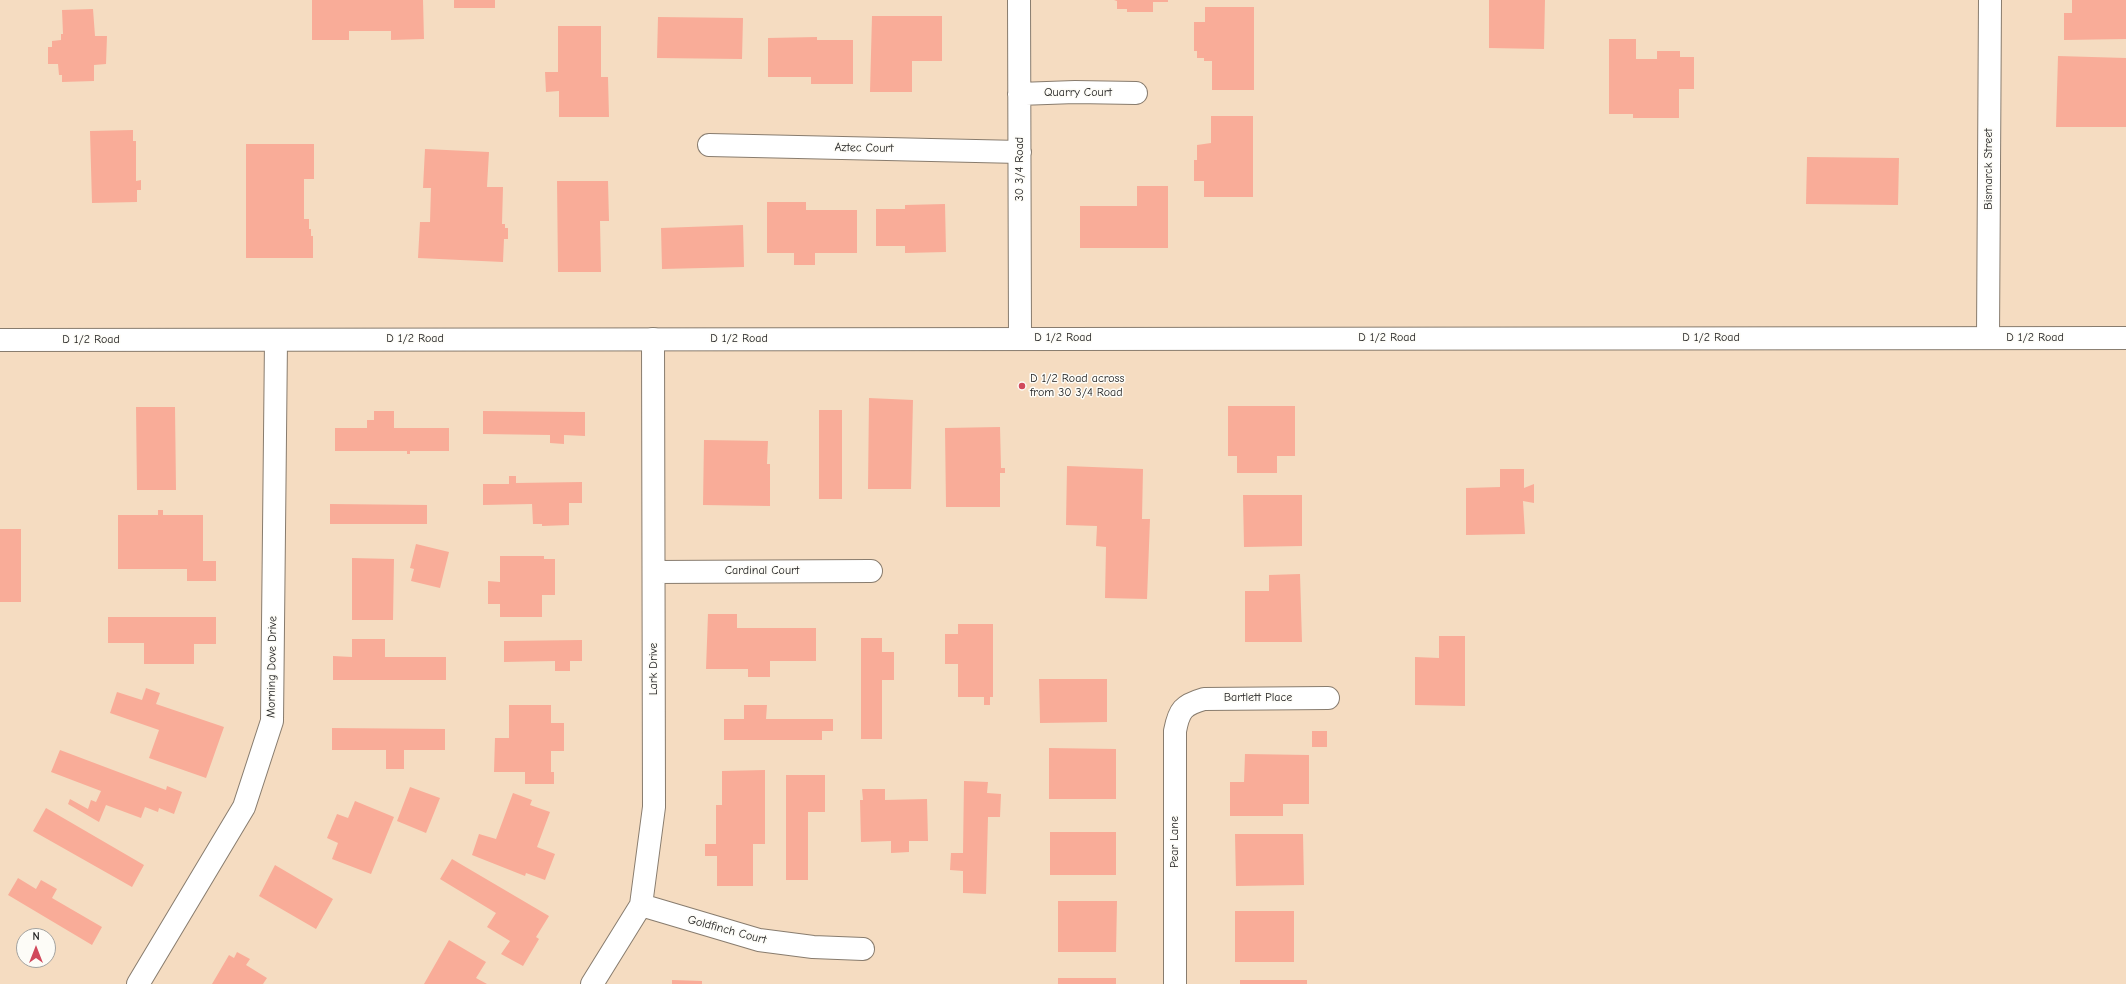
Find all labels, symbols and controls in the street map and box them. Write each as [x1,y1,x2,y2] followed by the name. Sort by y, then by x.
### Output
[1044,86,1112,100] street label: Quarry Court
[1982,128,1996,210] street label: Bismarck Street
[1013,137,1027,201] street label: 30 3/4 Road
[834,140,894,156] street label: Aztec Court
[1034,331,1092,345] street label: D 1/2 Road
[1358,331,1416,345] street label: D 1/2 Road
[1682,331,1740,345] street label: D 1/2 Road
[2006,331,2064,345] street label: D 1/2 Road
[386,332,444,346] street label: D 1/2 Road
[710,332,768,346] street label: D 1/2 Road
[62,333,120,347] street label: D 1/2 Road
[1030,372,1125,400] place label: D 1/2 Road across from 30 3/4 Road
[1017,381,1027,391] marker: D 1/2 Road across from 30 3/4 Road
[725,564,799,578] street label: Cardinal Court
[264,616,280,718] street label: Morning Dove Drive
[647,643,661,695] street label: Lark Drive
[1224,691,1292,705] street label: Bartlett Place
[1168,816,1182,868] street label: Pear Lane
[686,913,768,947] street label: Goldfinch Court
[16,928,56,968] north arrow
[32,930,40,943] text: N

